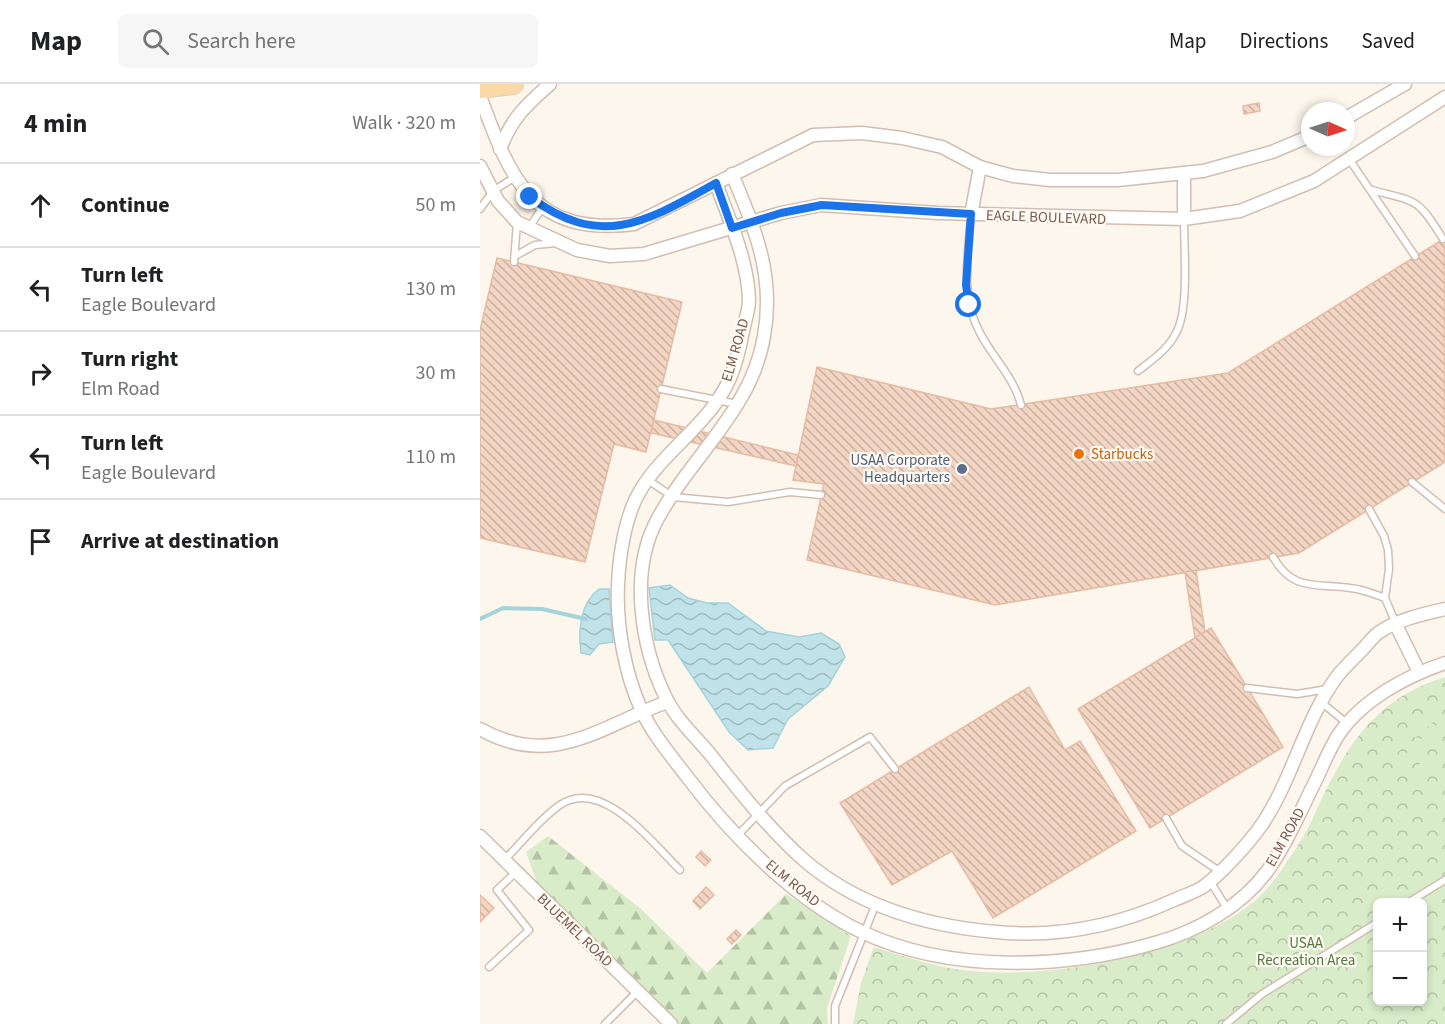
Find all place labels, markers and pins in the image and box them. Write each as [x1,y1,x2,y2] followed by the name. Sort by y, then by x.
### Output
[1091,444,1153,465] place label: Starbucks
[1072,447,1086,461] marker: Starbucks
[850,450,950,488] place label: USAA Corporate Headquarters
[955,462,969,476] marker: USAA Corporate Headquarters

